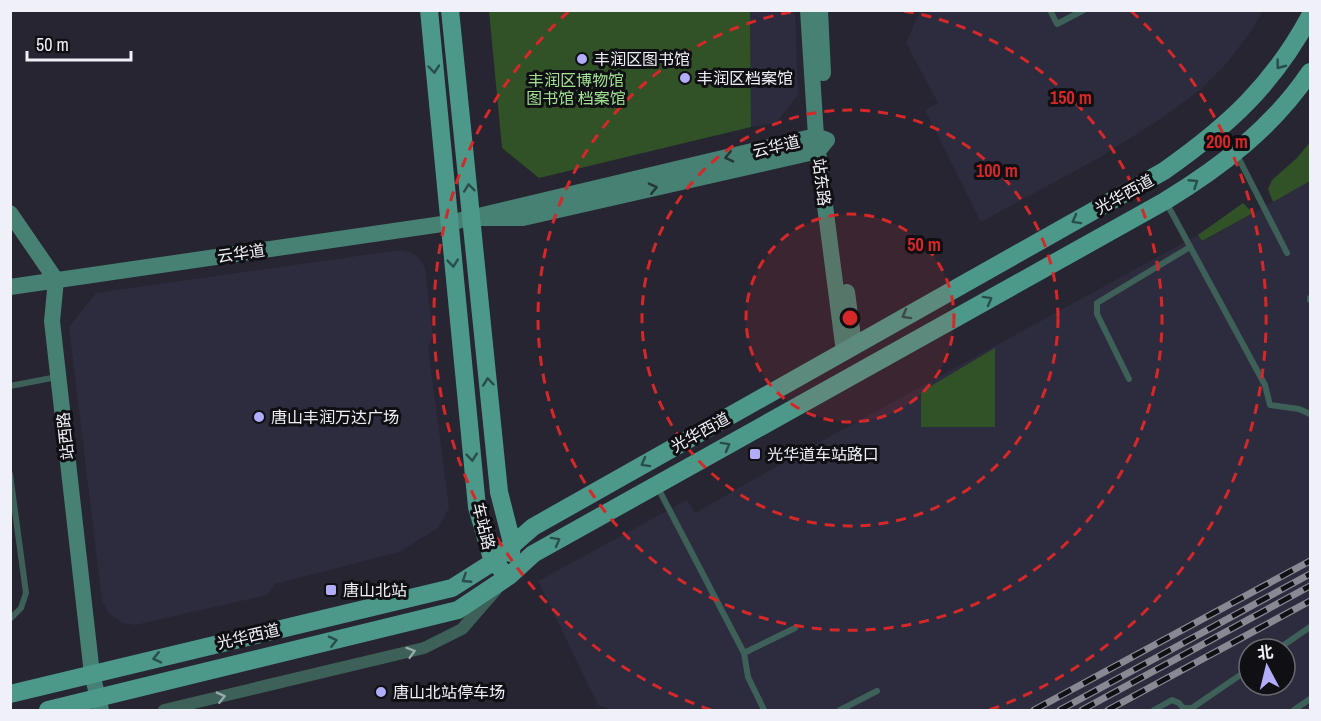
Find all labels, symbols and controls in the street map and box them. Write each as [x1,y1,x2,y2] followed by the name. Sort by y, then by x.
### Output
[27,24,130,62] scale bar
[36,32,69,57] text: 50 m
[594,48,690,70] place label: 丰润区图书馆
[575,52,589,66] marker: 丰润区图书馆
[1276,59,1287,70] one-way arrow
[427,64,440,73] one-way arrow
[697,67,793,89] place label: 丰润区档案馆
[526,69,626,109] park label: 丰润区博物馆 图书馆 档案馆
[678,71,692,85] marker: 丰润区档案馆
[1050,85,1092,110] text: 150 m
[1206,129,1248,154] text: 200 m
[750,130,802,162] street label: 云华道
[724,149,734,162] one-way arrow
[808,157,836,207] street label: 站东路
[976,158,1018,183] text: 100 m
[1091,169,1157,219] street label: 光华西道
[1188,178,1198,190] one-way arrow
[648,182,658,195] one-way arrow
[463,183,476,193] one-way arrow
[1072,213,1082,224] one-way arrow
[907,232,941,257] text: 50 m
[216,239,266,267] street label: 云华道
[446,258,459,267] one-way arrow
[982,295,992,307] one-way arrow
[840,308,860,328] centre of rings
[902,308,912,319] one-way arrow
[482,378,495,387] one-way arrow
[271,406,399,428] place label: 唐山丰润万达广场
[667,407,733,457] street label: 光华西道
[252,410,266,424] marker: 唐山丰润万达广场
[52,411,78,461] street label: 站西路
[720,442,730,453] one-way arrow
[767,443,879,465] place label: 光华道车站路口
[748,447,762,461] marker: 光华道车站路口
[465,452,478,461] one-way arrow
[641,456,651,468] one-way arrow
[468,500,500,552] street label: 车站路
[550,537,560,548] one-way arrow
[462,572,472,584] one-way arrow
[343,579,407,601] place label: 唐山北站
[324,583,338,597] marker: 唐山北站
[214,618,282,654] street label: 光华西道
[327,636,337,649] one-way arrow
[1237,637,1297,697] north arrow
[1256,640,1274,664] text: 北
[405,647,416,659] one-way arrow
[152,651,162,664] one-way arrow
[393,681,505,703] place label: 唐山北站停车场
[374,685,388,699] marker: 唐山北站停车场
[216,691,226,704] one-way arrow

